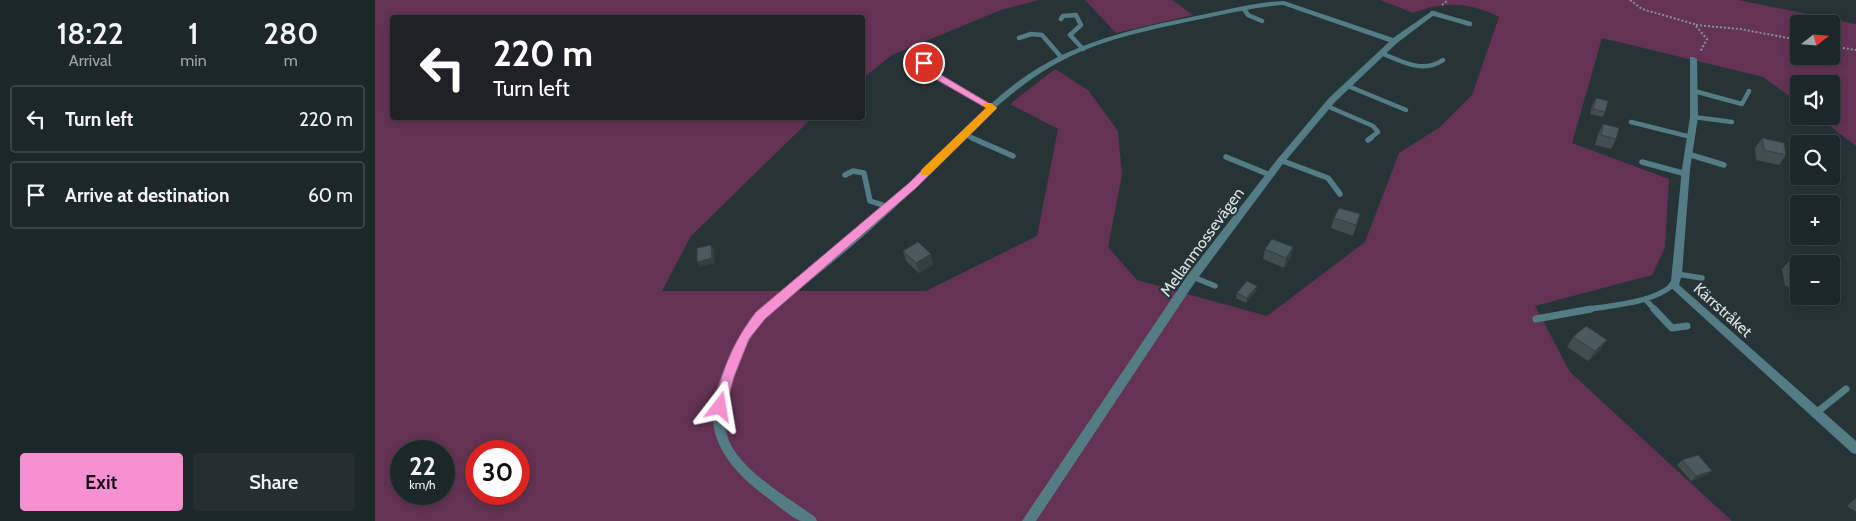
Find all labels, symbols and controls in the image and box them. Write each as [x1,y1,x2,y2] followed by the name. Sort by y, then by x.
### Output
[57,15,124,52] text: 18:22
[188,15,199,52] text: 1
[263,15,318,52] text: 280
[1790,15,1840,65] north arrow
[1790,15,1840,305] map controls
[493,32,593,75] text: 220 m
[410,35,475,100] icon: left
[903,42,945,84] pin
[910,49,938,77] icon: arrive
[69,51,111,70] text: Arrival
[180,51,207,70] text: min
[284,51,298,70] text: m
[493,75,570,102] text: Turn left
[1790,75,1840,125] button: sound
[22,105,50,133] icon: left
[65,108,133,131] text: Turn left
[299,108,353,131] text: 220 m
[1790,135,1840,185] button: search
[22,181,50,209] icon: arrive
[65,184,229,207] text: Arrive at destination
[308,184,353,207] text: 60 m
[1156,184,1248,300] street label: Mellanmossevägen
[1790,195,1840,245] button: +
[1790,255,1840,305] button: −
[1690,279,1757,342] street label: Kärrstråket
[693,380,745,432] position arrow
[465,440,530,505] speed limit sign: 30
[409,451,436,481] text: 22
[20,453,183,511] button: Exit
[193,453,355,511] button: Share
[409,477,436,492] text: km/h

